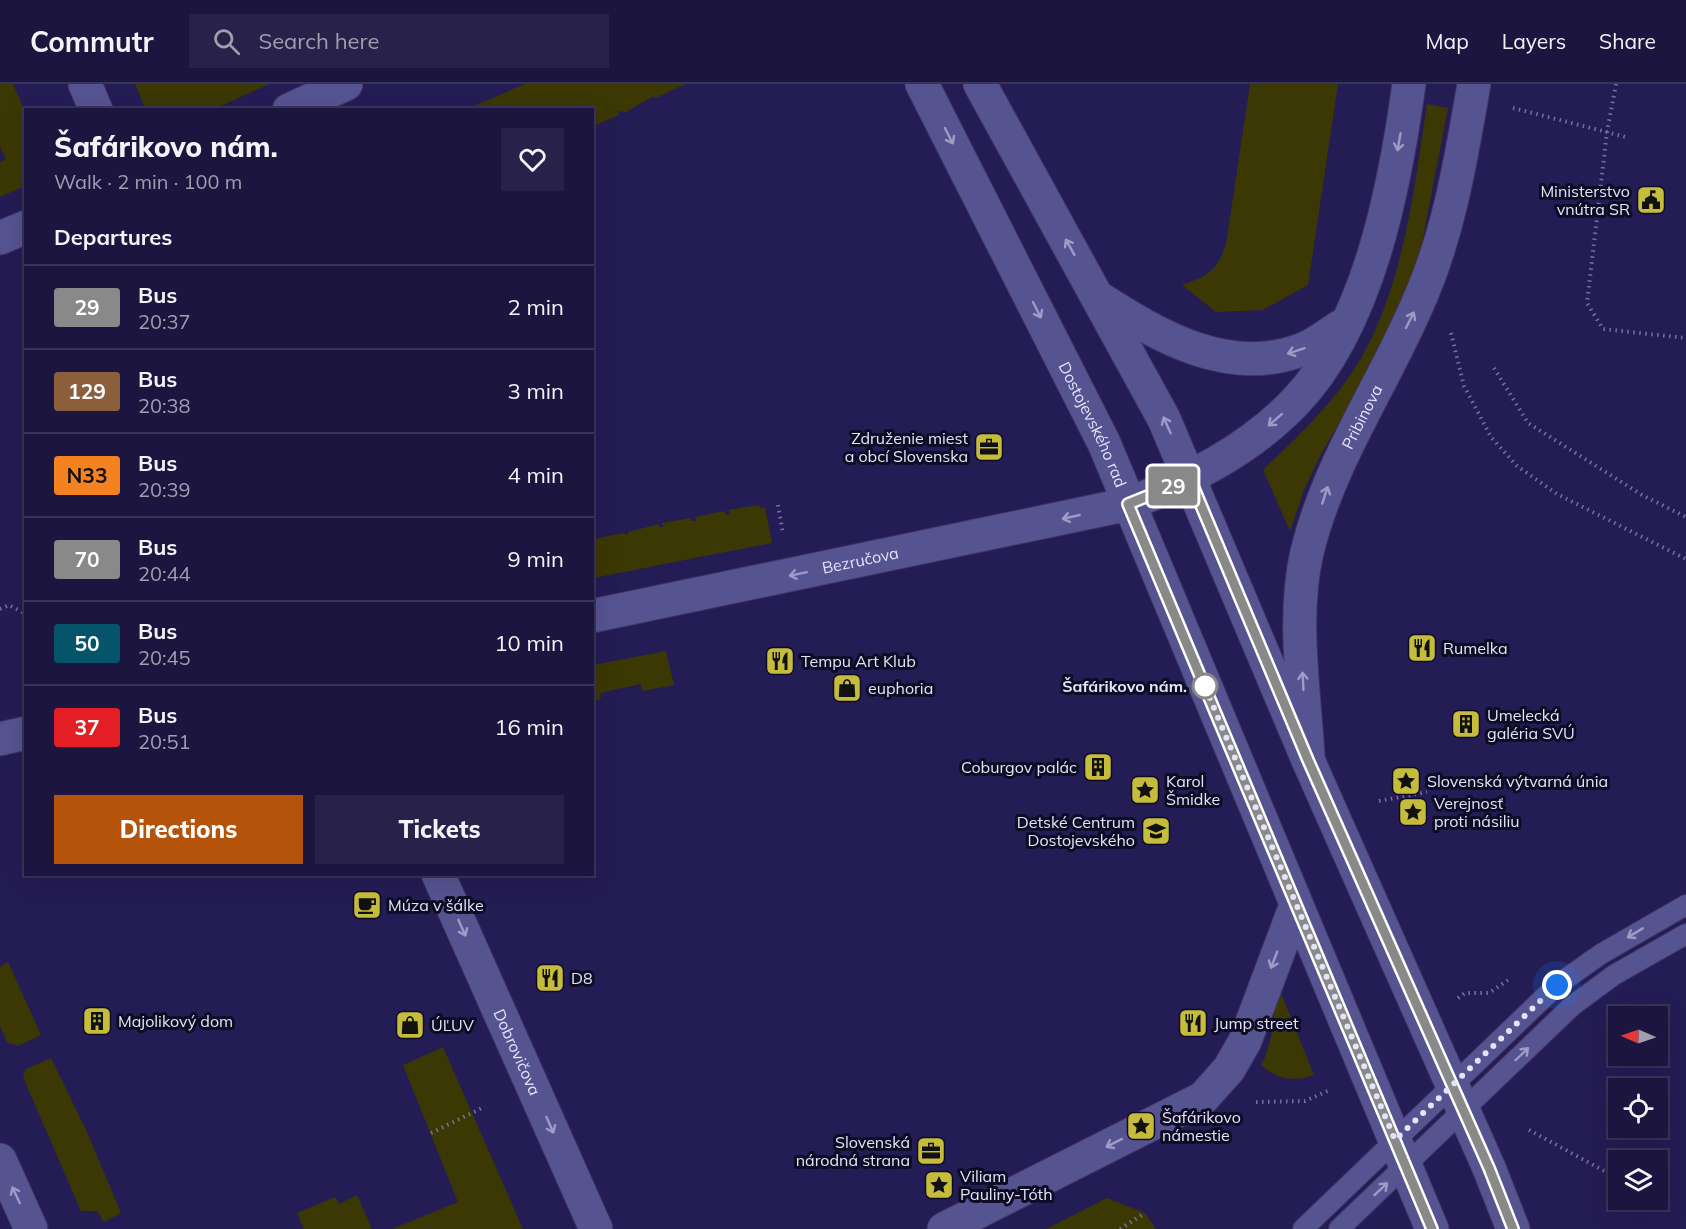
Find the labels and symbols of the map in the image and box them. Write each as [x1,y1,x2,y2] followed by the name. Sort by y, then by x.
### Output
[943,127,955,144] one-way arrow
[1394,131,1405,151] one-way arrow
[1540,181,1630,219] place label: Ministerstvo vnútra SR
[1635,184,1667,216] public building icon: Ministerstvo vnútra SR
[1064,239,1076,256] one-way arrow
[1032,300,1043,318] one-way arrow
[1404,312,1416,329] one-way arrow
[1287,346,1306,357] one-way arrow
[1054,358,1131,490] street label: Dostojevského rad
[1337,381,1386,452] street label: Pribinova
[1267,413,1283,426] one-way arrow
[1161,417,1172,435] one-way arrow
[845,428,968,466] place label: Združenie miest a obcí Slovenska
[973,431,1005,463] office icon: Združenie miest a obcí Slovenska
[1146,466,1200,506] line badge: 29
[1321,486,1332,505] one-way arrow
[1062,511,1081,523] one-way arrow
[820,542,900,578] street label: Bezručova
[789,568,808,580] one-way arrow
[1406,632,1438,664] restaurant icon: Rumelka
[1443,638,1508,658] place label: Rumelka
[764,645,796,677] restaurant icon: Tempu Art Klub
[801,651,916,671] place label: Tempu Art Klub
[1298,671,1309,691] one-way arrow
[831,672,863,704] shop icon: euphoria
[1192,673,1218,699] marker: Šafárikovo nám.
[1062,676,1187,696] place label: Šafárikovo nám.
[868,678,933,698] place label: euphoria
[1487,705,1575,743] place label: Umelecká galéria SVÚ
[1450,708,1482,740] building icon: Umelecká galéria SVÚ
[1082,751,1114,783] building icon: Coburgov palác
[961,757,1077,777] place label: Coburgov palác
[1390,765,1422,797] place icon: Slovenská výtvarná únia
[1166,771,1220,809] place label: Karol Šmidke
[1427,771,1608,791] place label: Slovenská výtvarná únia
[1129,774,1161,806] place icon: Karol Šmidke
[1434,793,1520,831] place label: Verejnosť proti násiliu
[1397,796,1429,828] place icon: Verejnosť proti násiliu
[1017,812,1135,850] place label: Detské Centrum Dostojevského
[1140,815,1172,847] school or university icon: Detské Centrum Dostojevského
[351,889,383,921] cafe icon: Múza v šálke
[388,895,484,915] place label: Múza v šálke
[457,918,468,937] one-way arrow
[1627,928,1644,940] one-way arrow
[1268,950,1279,968] one-way arrow
[534,962,566,994] restaurant icon: D8
[571,968,593,988] place label: D8
[1542,970,1572,1000] your location
[81,1005,113,1037] building icon: Majolikový dom
[489,1006,545,1098] street label: Dobrovičova
[1608,1006,1668,1066] north arrow
[1177,1007,1209,1039] restaurant icon: Jump street
[394,1009,426,1041] shop icon: ÚĽUV
[118,1011,233,1031] place label: Majolikový dom
[1214,1013,1299,1033] place label: Jump street
[431,1015,475,1035] place label: ÚĽUV
[1514,1046,1529,1061] one-way arrow
[1162,1107,1241,1145] place label: Šafárikovo námestie
[1125,1110,1157,1142] place icon: Šafárikovo námestie
[544,1116,556,1134] one-way arrow
[796,1132,910,1170] place label: Slovenská národná strana
[915,1135,947,1167] office icon: Slovenská národná strana
[1105,1138,1123,1150] one-way arrow
[960,1166,1053,1204] place label: Viliam Pauliny-Tóth
[923,1169,955,1201] place icon: Viliam Pauliny-Tóth
[1374,1182,1389,1196] one-way arrow
[9,1186,21,1204] one-way arrow

